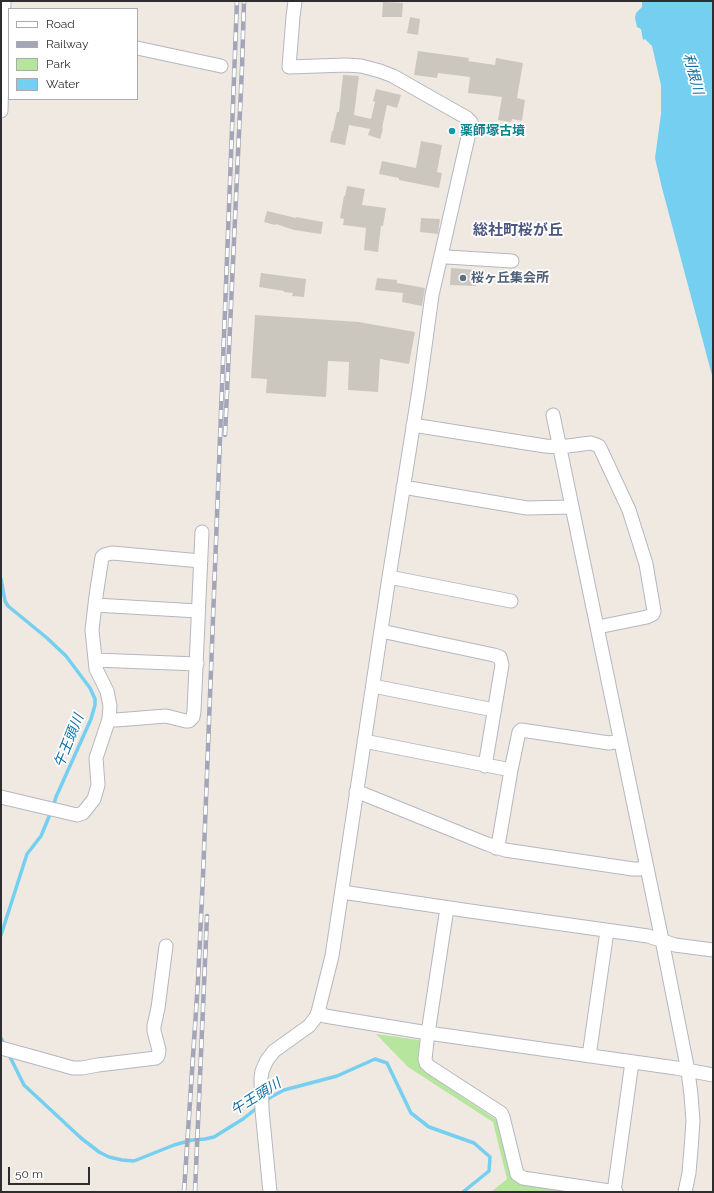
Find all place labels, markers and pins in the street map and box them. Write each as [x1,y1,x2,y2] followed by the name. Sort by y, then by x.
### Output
[460,123,525,139] place label: 薬師塚古墳
[447,126,457,136] marker: 薬師塚古墳
[471,270,549,286] place label: 桜ヶ丘集会所
[458,273,468,283] marker: 桜ヶ丘集会所

